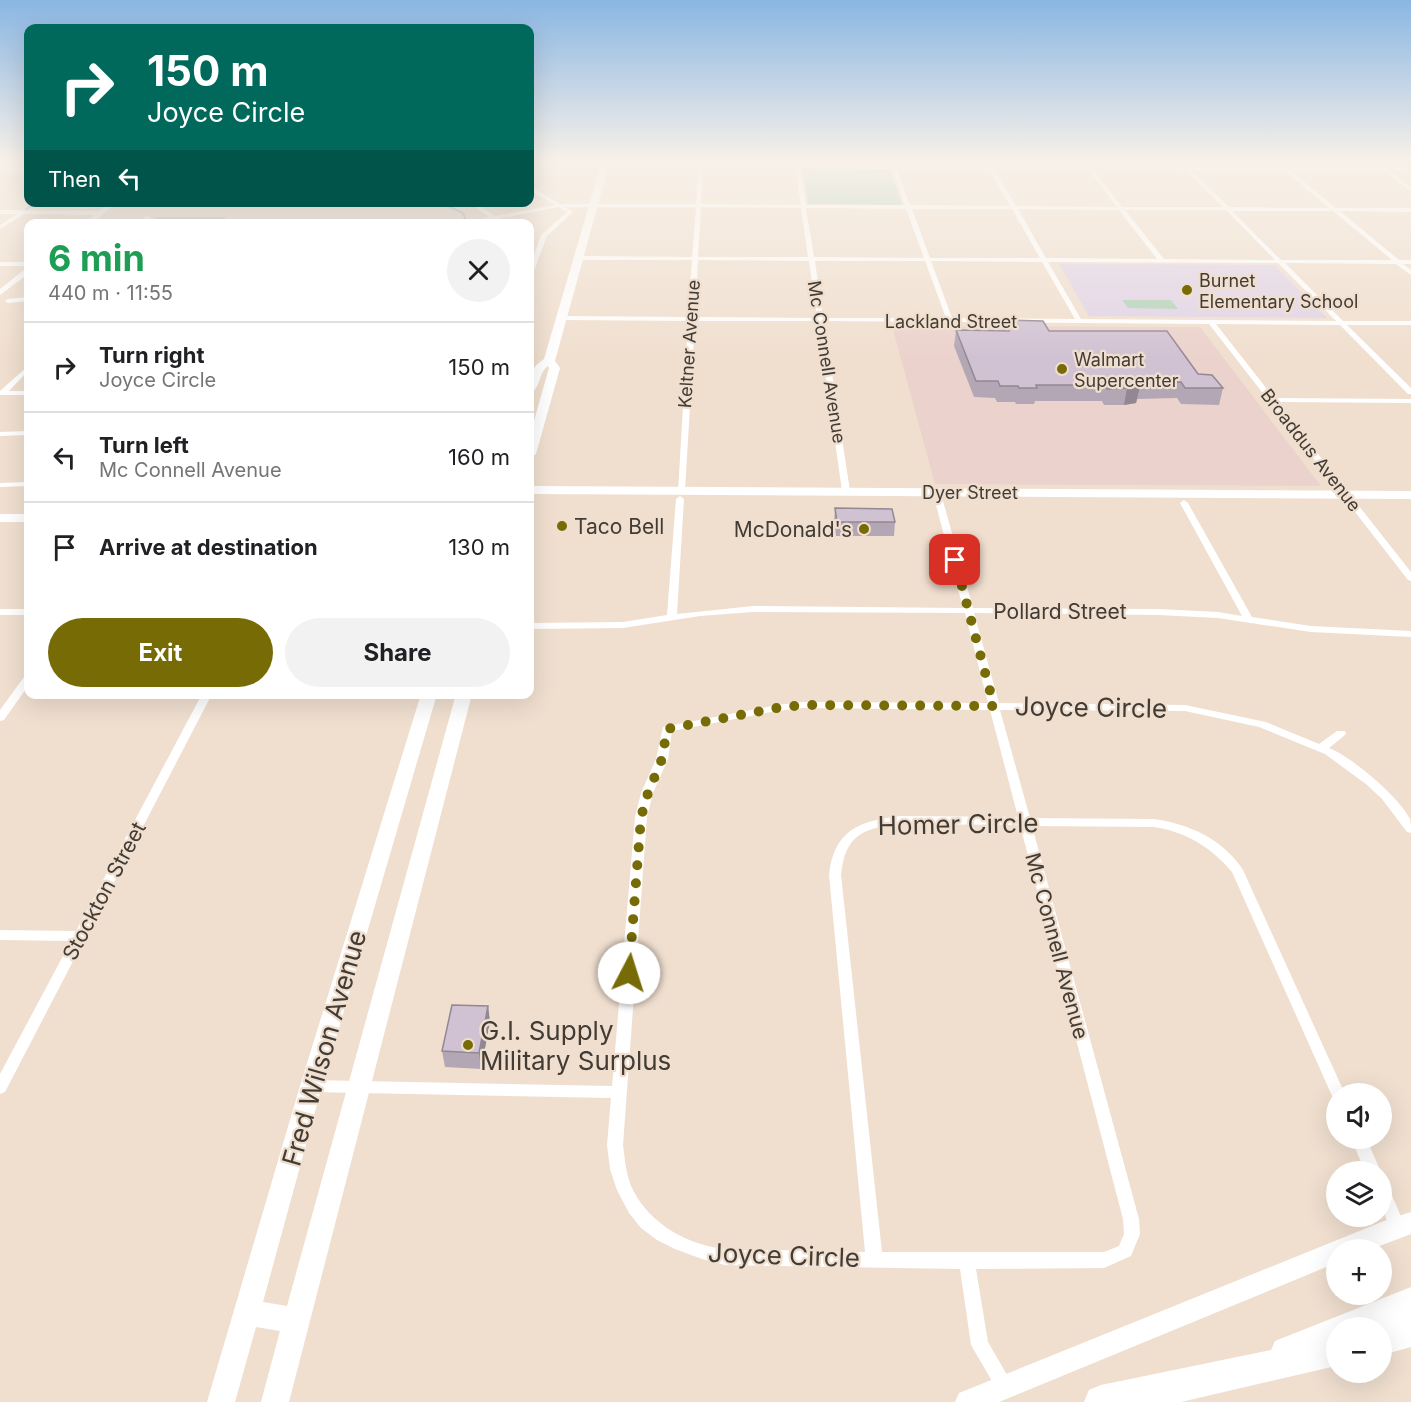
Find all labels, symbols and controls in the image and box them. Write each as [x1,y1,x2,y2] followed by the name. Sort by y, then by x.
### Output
[147,45,269,96] text: 150 m
[48,48,126,126] icon: right
[147,96,305,129] text: Joyce Circle
[113,162,146,195] icon: left
[48,166,101,192] text: Then
[48,236,145,280] text: 6 min
[447,239,510,302] button: close
[1199,270,1358,312] place label: Burnet Elementary School
[674,279,704,409] street label: Keltner Avenue
[804,279,850,445] street label: Mc Connell Avenue
[48,281,173,305] text: 440 m · 11:55
[1180,283,1194,297] marker: Burnet Elementary School
[885,311,1017,332] street label: Lackland Street
[99,342,205,368] text: Turn right
[1074,349,1179,391] place label: Walmart Supercenter
[48,351,81,384] icon: right
[448,354,510,380] text: 150 m
[1055,362,1069,376] marker: Walmart Supercenter
[99,368,216,392] text: Joyce Circle
[1257,385,1365,515] street label: Broaddus Avenue
[99,432,189,458] text: Turn left
[48,441,81,474] icon: left
[448,444,510,470] text: 160 m
[99,458,282,482] text: Mc Connell Avenue
[922,482,1018,503] street label: Dyer Street
[574,514,664,539] place label: Taco Bell
[734,517,852,542] place label: McDonald's
[555,519,569,533] marker: Taco Bell
[857,522,871,536] marker: McDonald's
[48,531,81,564] icon: arrive
[99,534,318,560] text: Arrive at destination
[448,534,510,560] text: 130 m
[929,534,980,585] pin
[938,543,971,576] icon: arrive
[993,599,1127,624] street label: Pollard Street
[48,618,273,687] button: Exit
[285,618,510,687] button: Share
[1015,690,1167,724] street label: Joyce Circle
[877,807,1039,841] street label: Homer Circle
[57,817,151,964] street label: Stockton Street
[1020,850,1094,1042] street label: Mc Connell Avenue
[275,927,373,1169] street label: Fred Wilson Avenue
[597,941,661,1005] position arrow
[480,1015,671,1076] place label: G.I. Supply Military Surplus
[461,1038,475,1052] marker: G.I. Supply Military Surplus
[1326,1083,1392,1383] map controls
[1326,1083,1392,1149] button: sound
[1326,1161,1392,1227] button: layers
[707,1237,861,1273] street label: Joyce Circle
[1326,1239,1392,1305] button: +
[1326,1317,1392,1383] button: −

